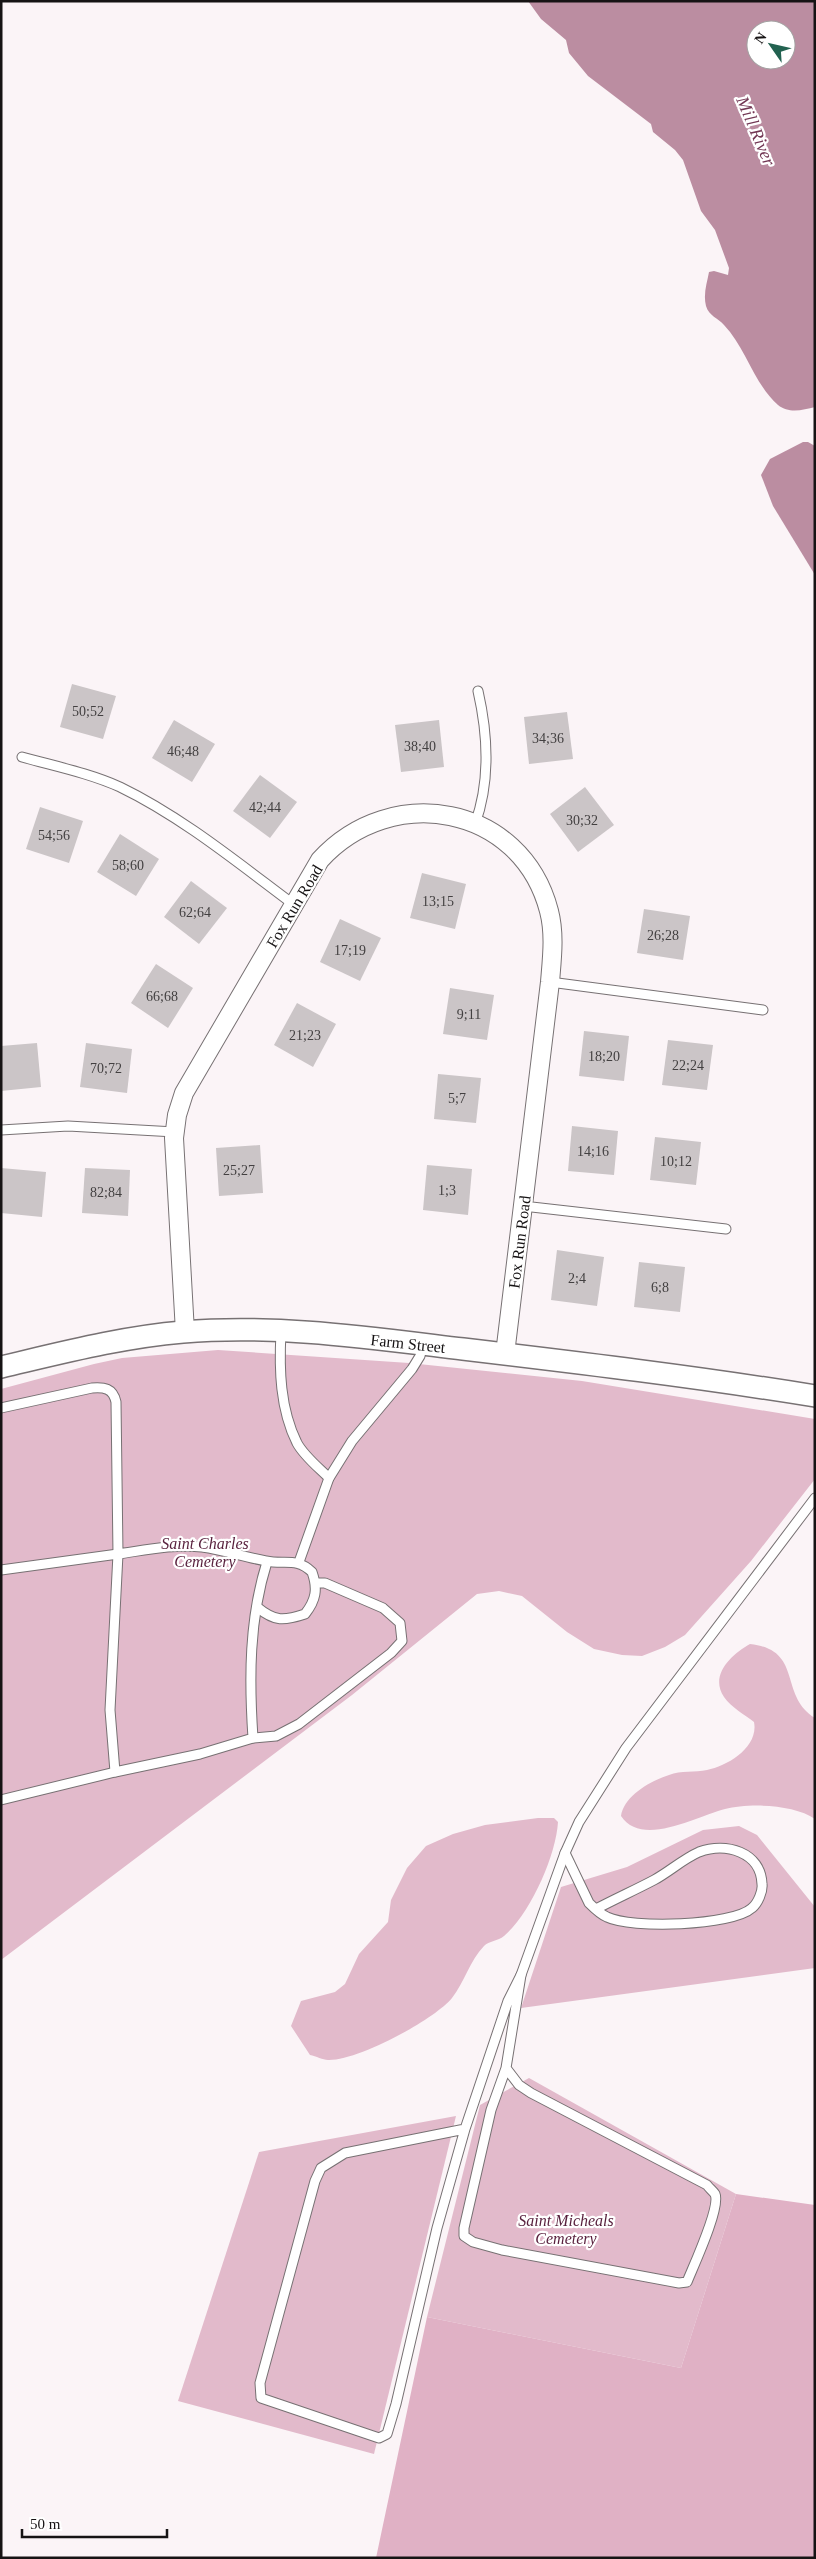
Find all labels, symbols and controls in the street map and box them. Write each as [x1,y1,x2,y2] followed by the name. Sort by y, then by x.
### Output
[746,20,796,70] north arrow
[752,30,770,46] text: N
[732,92,780,170] water label: Mill River
[72,704,104,719] house number: 50;52
[532,731,564,746] house number: 34;36
[404,739,436,754] house number: 38;40
[167,744,199,759] house number: 46;48
[249,800,281,815] house number: 42;44
[566,813,598,828] house number: 30;32
[38,828,70,843] house number: 54;56
[112,858,144,873] house number: 58;60
[263,862,326,951] street label: Fox Run Road
[422,894,454,909] house number: 13;15
[179,905,211,920] house number: 62;64
[647,928,679,943] house number: 26;28
[334,943,366,958] house number: 17;19
[146,989,178,1004] house number: 66;68
[457,1007,481,1022] house number: 9;11
[289,1028,321,1043] house number: 21;23
[588,1049,620,1064] house number: 18;20
[672,1058,704,1073] house number: 22;24
[90,1061,122,1076] house number: 70;72
[448,1091,466,1106] house number: 5;7
[577,1144,609,1159] house number: 14;16
[660,1154,692,1169] house number: 10;12
[223,1163,255,1178] house number: 25;27
[438,1183,456,1198] house number: 1;3
[90,1185,122,1200] house number: 82;84
[505,1195,534,1289] street label: Fox Run Road
[568,1271,586,1286] house number: 2;4
[651,1280,669,1295] house number: 6;8
[370,1331,447,1356] street label: Farm Street
[161,1535,249,1571] park label: Saint Charles Cemetery
[518,2212,614,2248] park label: Saint Micheals Cemetery
[22,2506,168,2538] scale bar
[30,2516,61,2532] text: 50 m

